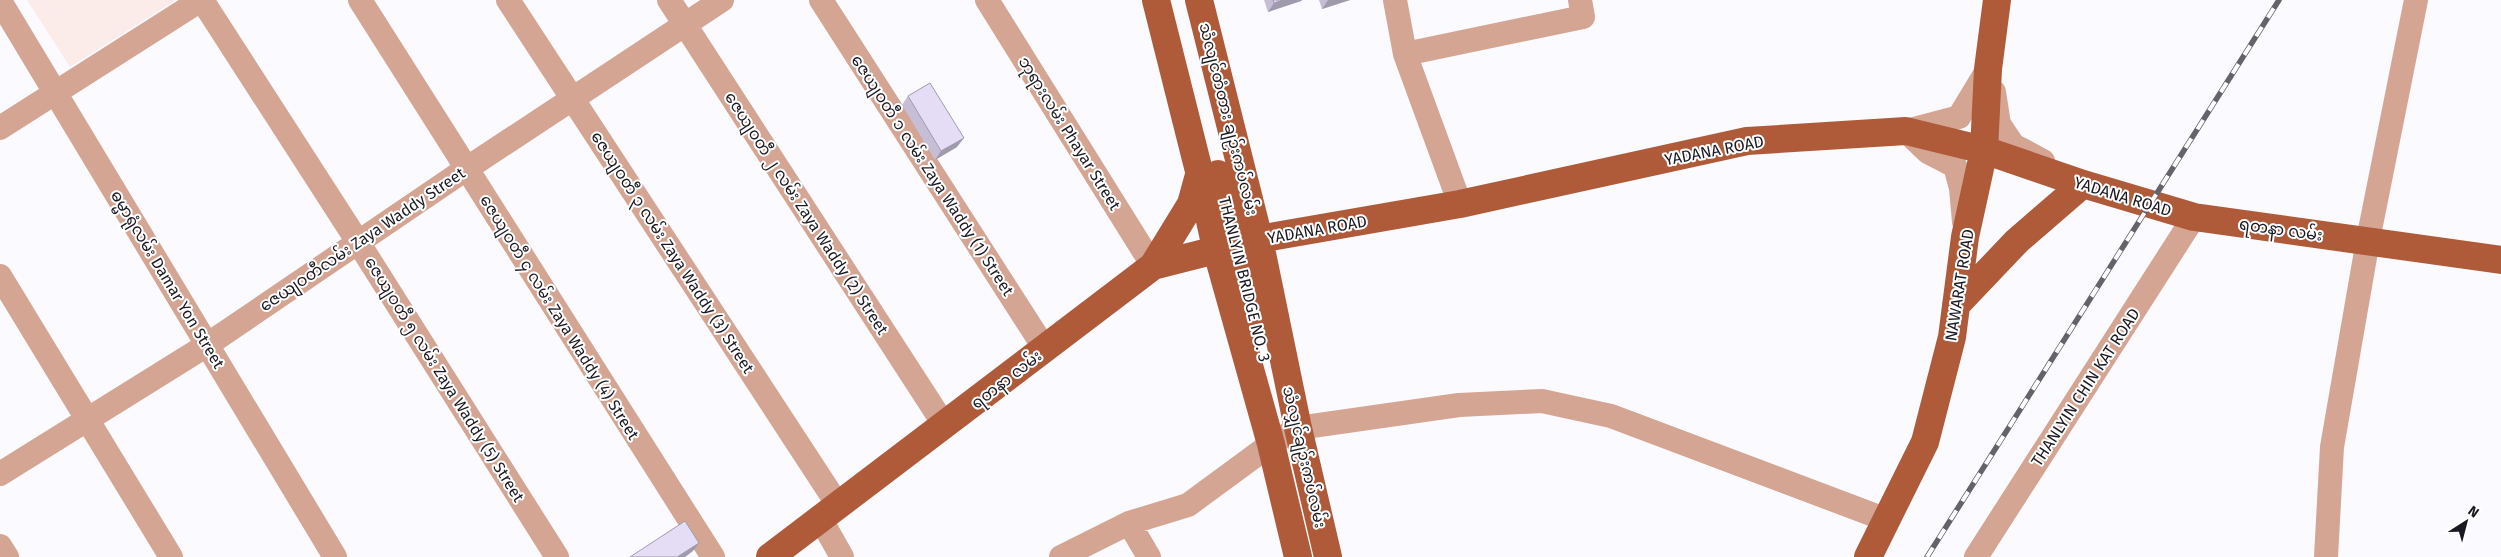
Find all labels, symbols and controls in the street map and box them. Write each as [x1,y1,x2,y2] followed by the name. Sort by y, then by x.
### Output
[1191,20,1264,218] street label: သံလျင်တံတား ချဉ်းကပ်လမ်း
[844,50,1019,302] street label: ဇေယျဝတီ ၁ လမ်း Zaya Waddy (1) Street
[1010,52,1126,216] street label: ဘုရားလမ်း Phayar Street
[718,87,894,340] street label: ဇေယျဝတီ ၂ လမ်း Zaya Waddy (2) Street
[584,127,760,379] street label: ဇေယျဝတီ ၃ လမ်း Zaya Waddy (3) Street
[1663,132,1765,169] street label: YADANA ROAD
[255,162,471,319] street label: ဇေယျဝတီလမ်း Zaya Waddy Street
[2072,173,2174,220] street label: YADANA ROAD
[103,186,230,374] street label: ဓမ္မာရုံလမ်း Damar Yon Street
[473,190,645,445] street label: ဇေယျဝတီ ၄ လမ်း Zaya Waddy (4) Street
[1215,195,1274,364] street label: THANLYIN BRIDGE NO. 3
[1266,211,1368,248] street label: YADANA ROAD
[2237,212,2324,249] street label: ရတနာ လမ်း
[1941,228,1978,342] street label: NAWARAT ROAD
[357,252,530,508] street label: ဇေယျဝတီ ၅ လမ်း Zaya Waddy (5) Street
[2027,305,2144,470] street label: THANLYIN CHIN KAT ROAD
[966,344,1048,416] street label: ရတနာ လမ်း
[1275,384,1332,531] street label: သံလျှင်ချဉ်းကပ်လမ်း
[2441,497,2491,547] north arrow
[2465,502,2482,521] text: N

